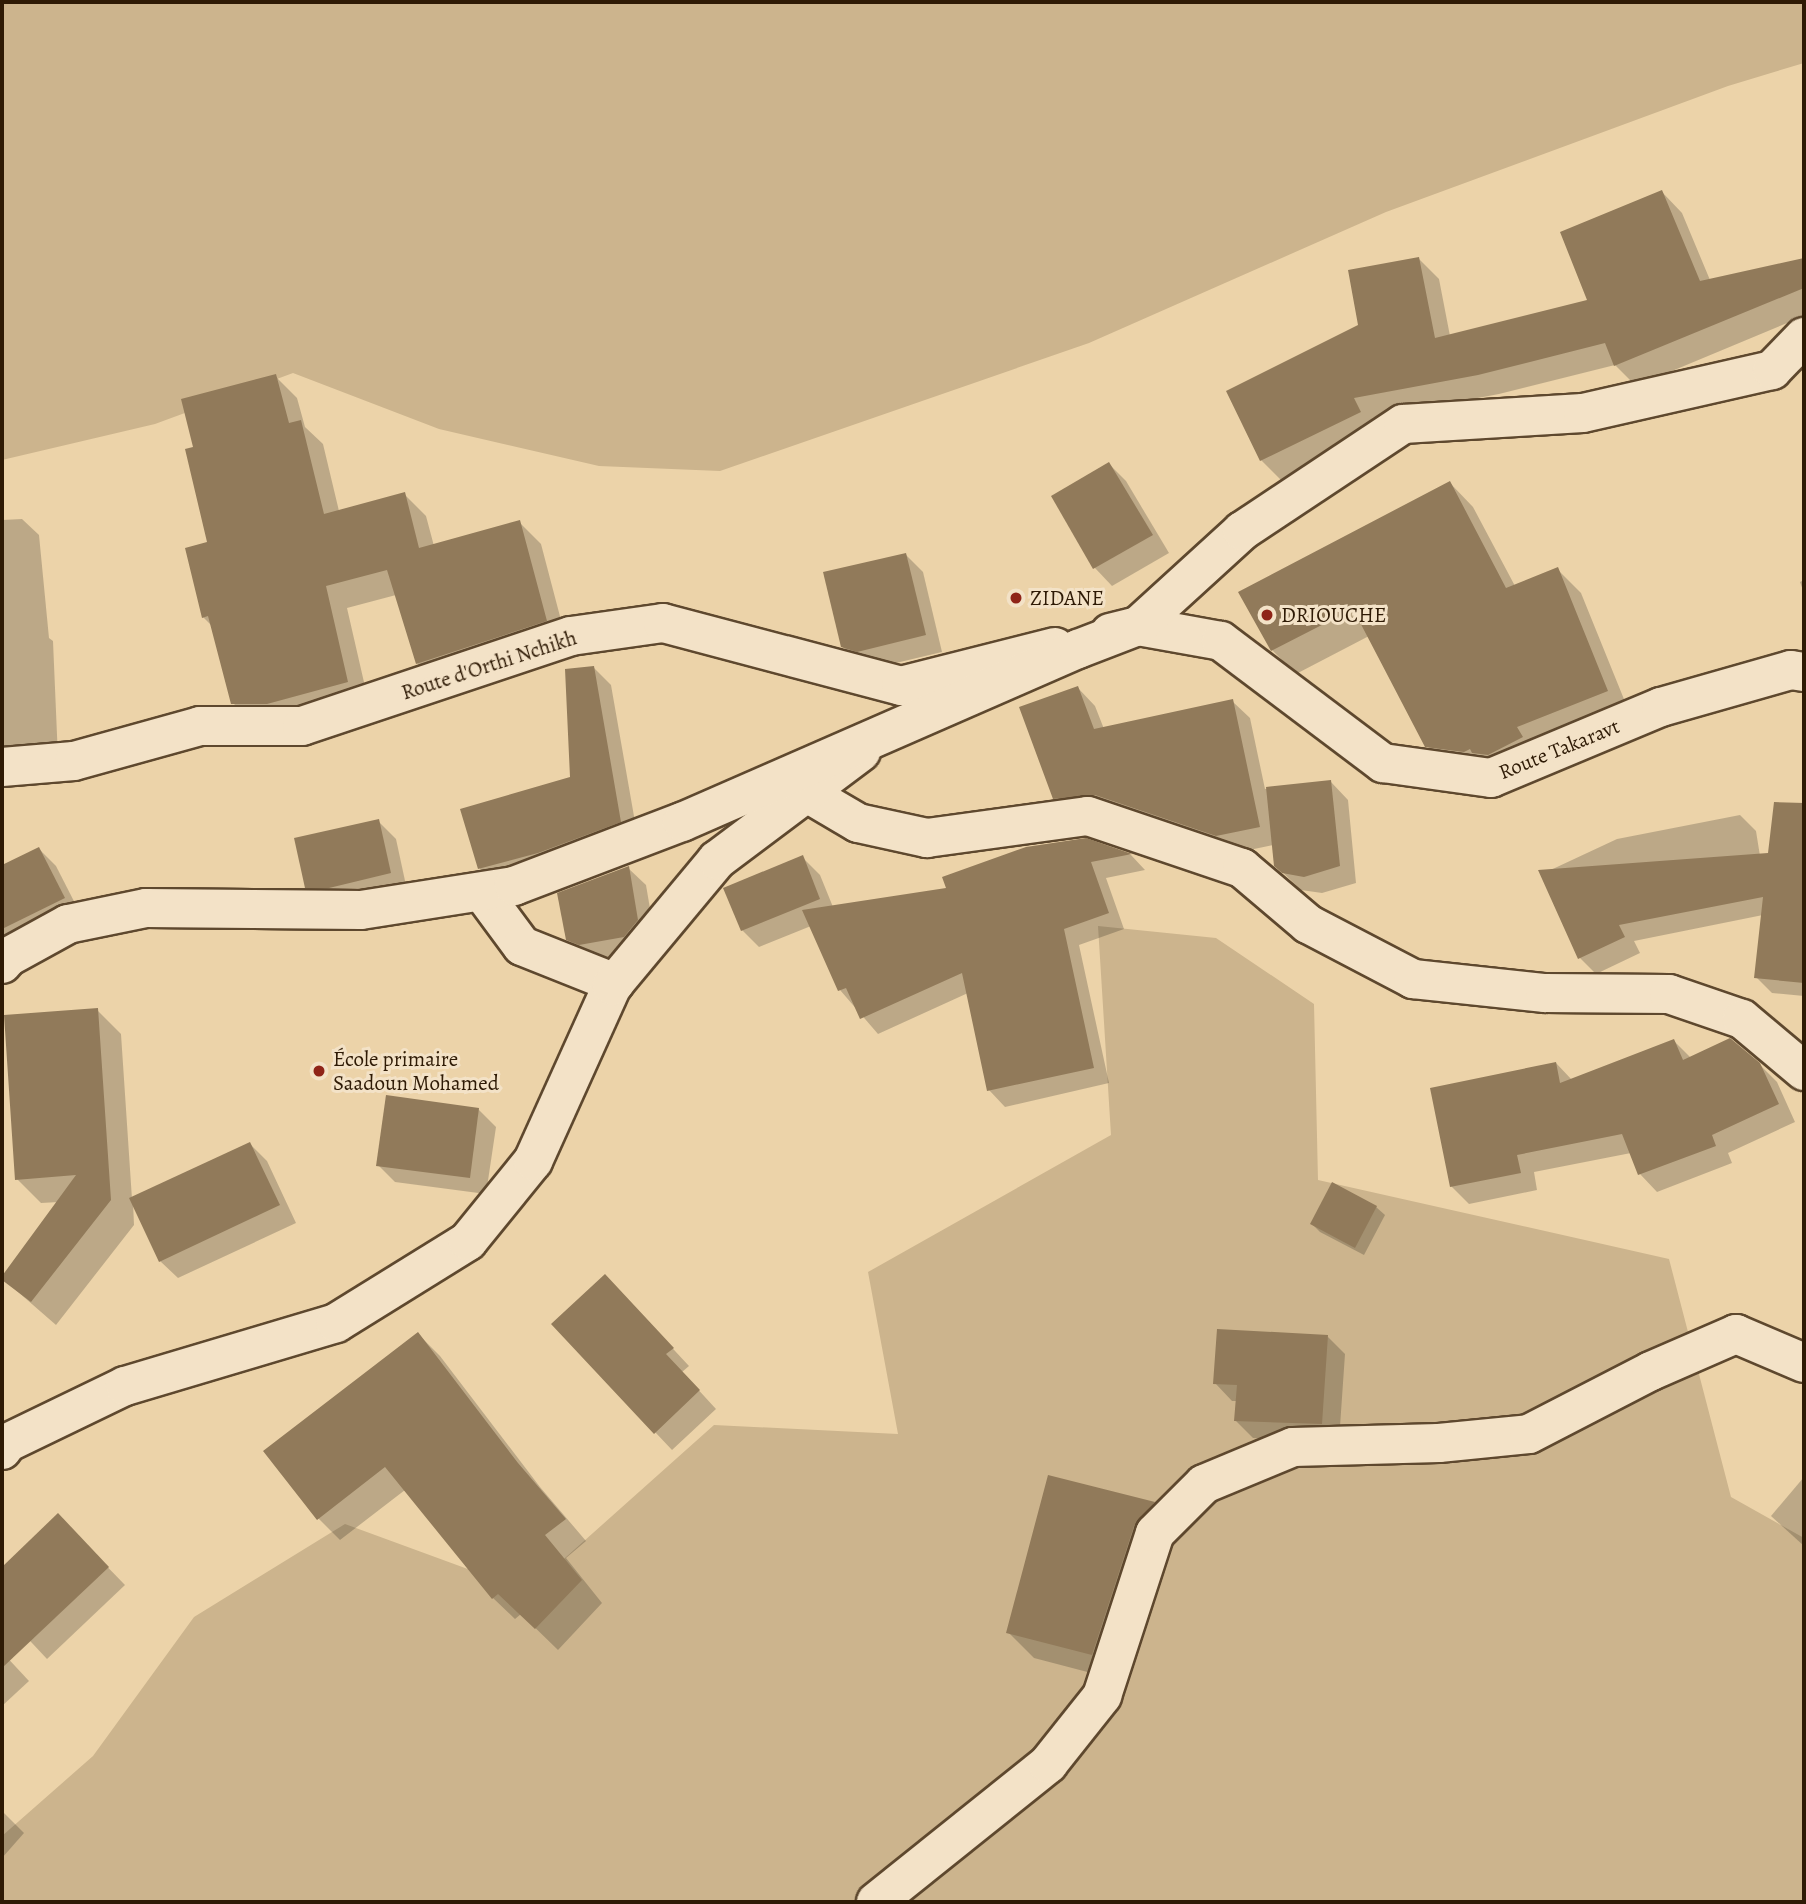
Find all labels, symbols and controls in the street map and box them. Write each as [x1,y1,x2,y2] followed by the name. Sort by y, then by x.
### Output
[1030,585,1104,611] place label: ZIDANE
[1008,590,1024,606] marker: ZIDANE
[1281,602,1386,628] place label: DRIOUCHE
[1259,607,1275,623] marker: DRIOUCHE
[398,625,580,705] street label: Route d'Orthi Nchikh
[1495,713,1623,785] street label: Route Takaravt
[333,1046,499,1096] place label: École primaire Saadoun Mohamed
[311,1063,327,1079] marker: École primaire Saadoun Mohamed

